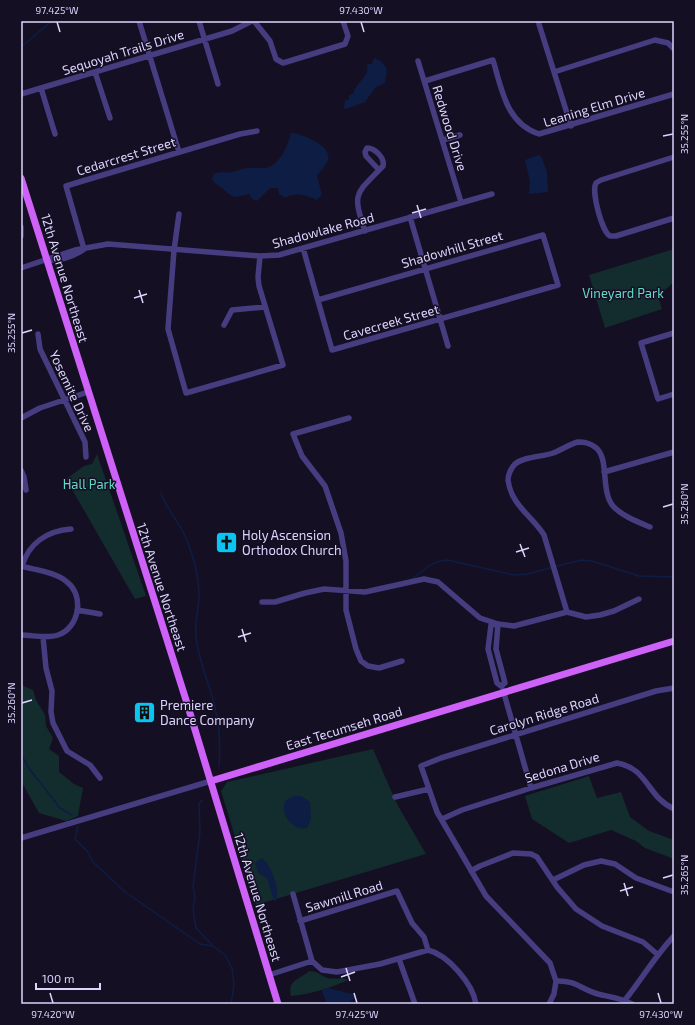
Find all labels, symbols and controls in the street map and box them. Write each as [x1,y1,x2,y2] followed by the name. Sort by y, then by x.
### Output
[36,4,79,16] text: 97.425°W
[339,4,383,16] text: 97.430°W
[60,26,186,78] street label: Sequoyah Trails Drive
[429,83,471,173] street label: Redwood Drive
[541,84,647,130] street label: Leaning Elm Drive
[678,114,690,154] text: 35.255°N
[74,133,178,179] street label: Cedarcrest Street
[270,209,376,251] street label: Shadowlake Road
[38,212,92,344] street label: 12th Avenue Northeast
[399,227,505,271] street label: Shadowhill Street
[582,285,664,301] park label: Vineyard Park
[341,301,441,343] street label: Cavecreek Street
[5,313,17,353] text: 35.255°N
[46,348,98,434] street label: Yosemite Drive
[63,476,116,492] park label: Hall Park
[678,483,690,525] text: 35.260°N
[134,521,190,653] street label: 12th Avenue Northeast
[242,527,342,558] place label: Holy Ascension Orthodox Church
[213,529,239,555] church icon: Holy Ascension Orthodox Church
[5,682,17,724] text: 35.260°N
[487,690,601,738] street label: Carolyn Ridge Road
[160,697,255,728] place label: Premiere Dance Company
[131,699,157,725] building icon: Premiere Dance Company
[284,703,404,753] street label: East Tecumseh Road
[523,748,601,786] street label: Sedona Drive
[231,831,285,963] street label: 12th Avenue Northeast
[678,855,690,895] text: 35.265°N
[303,877,385,915] street label: Sawmill Road
[36,965,100,991] scale bar
[42,971,74,985] text: 100 m
[31,1008,75,1020] text: 97.420°W
[336,1008,379,1020] text: 97.425°W
[639,1008,683,1020] text: 97.430°W

